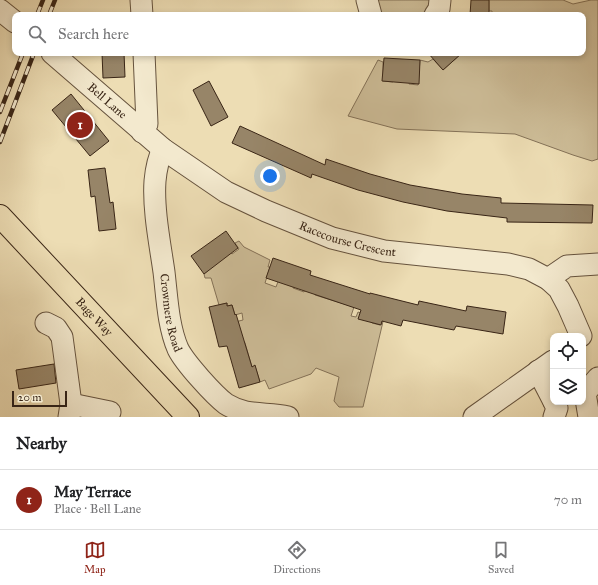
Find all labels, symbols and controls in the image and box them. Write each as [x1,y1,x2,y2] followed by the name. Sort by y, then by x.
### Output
[12,12,586,56] search box
[26,23,48,45] icon: search
[58,25,129,43] text: Search here
[85,80,130,122] street label: Bell Lane
[67,110,93,140] pin: 1
[260,166,280,186] your location
[297,218,397,259] street label: Racecourse Crescent
[157,273,185,354] street label: Crowmere Road
[73,295,116,339] street label: Bage Way
[550,333,586,405] map controls
[550,333,586,369] button: locate
[550,369,586,405] button: layers
[12,389,67,408] scale bar
[18,391,41,404] text: 20 m
[16,433,67,454] text: Nearby
[54,483,131,501] text: May Terrace
[26,492,32,508] text: 1
[554,492,582,508] text: 70 m
[54,501,141,517] text: Place · Bell Lane
[84,539,106,576] tab: Map
[273,539,321,576] tab: Directions
[488,539,514,576] tab: Saved

